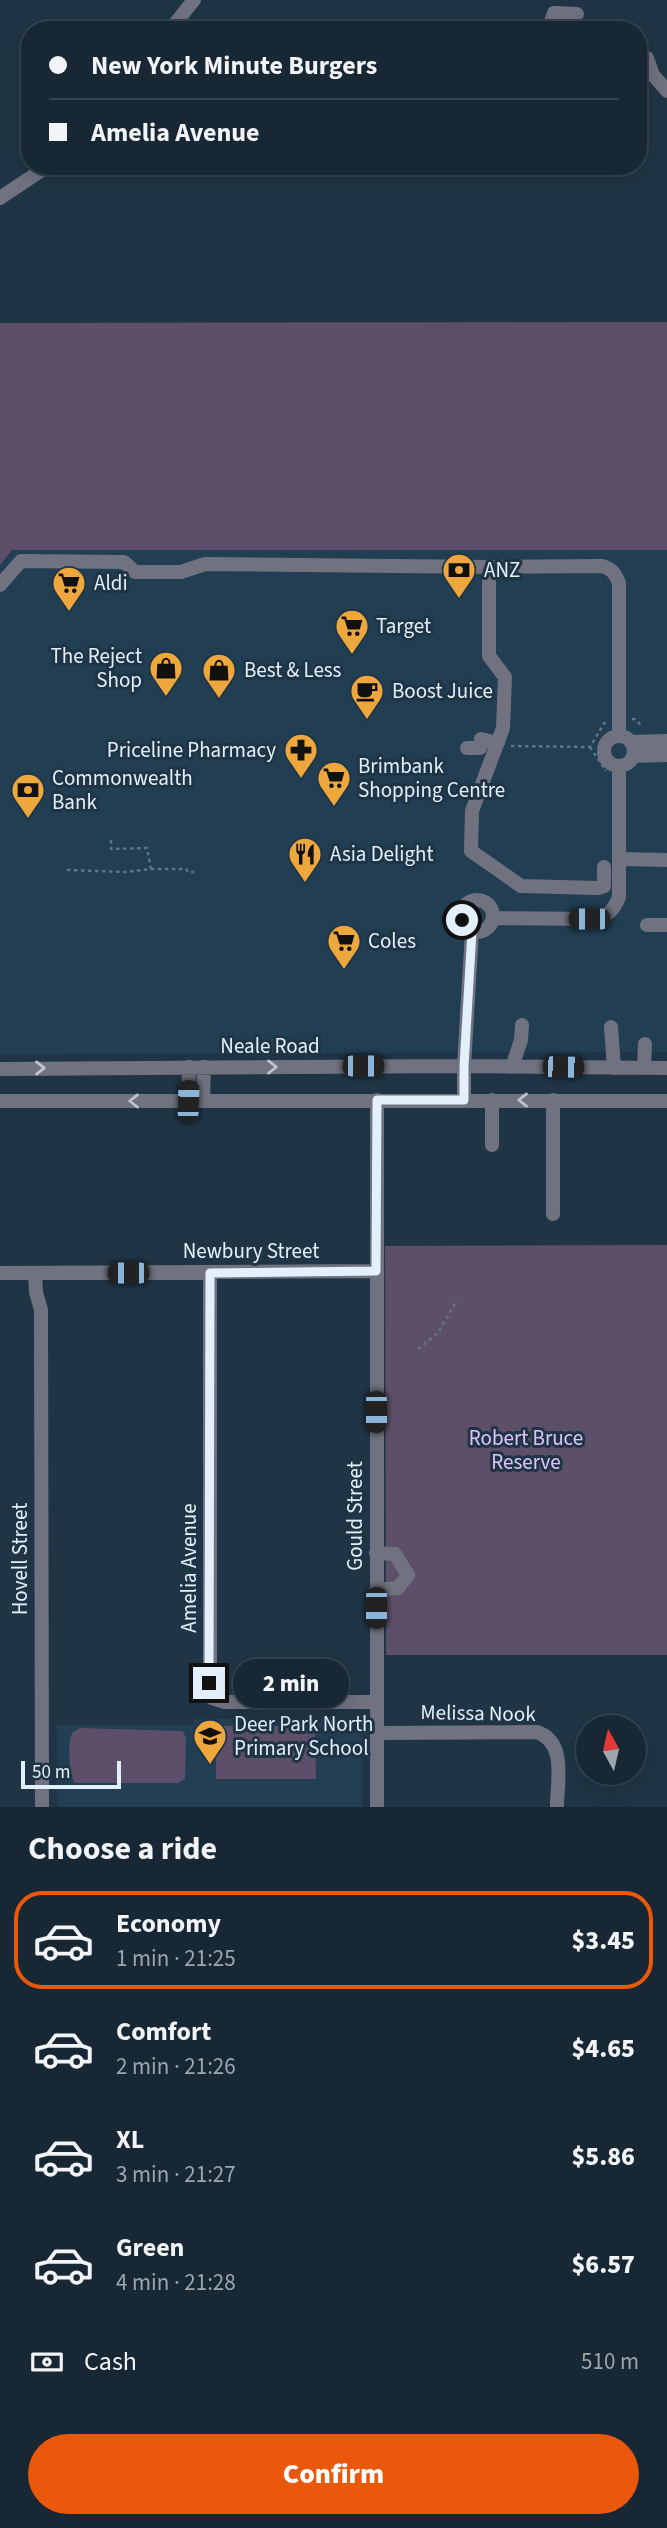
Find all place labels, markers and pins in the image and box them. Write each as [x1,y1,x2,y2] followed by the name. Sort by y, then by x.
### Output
[440,551,478,600] bank icon: ANZ
[484,555,520,585] place label: ANZ
[50,564,88,613] supermarket icon: Aldi
[94,568,128,598] place label: Aldi
[333,607,371,656] supermarket icon: Target
[376,611,431,641] place label: Target
[50,641,142,695] place label: The Reject Shop
[147,649,185,698] shop icon: The Reject Shop
[200,651,238,700] shop icon: Best & Less
[244,655,342,685] place label: Best & Less
[348,672,386,721] cafe icon: Boost Juice
[392,676,493,706] place label: Boost Juice
[282,731,320,780] pharmacy icon: Priceline Pharmacy
[107,735,276,765] place label: Priceline Pharmacy
[358,751,505,805] place label: Brimbank Shopping Centre
[315,759,353,808] supermarket icon: Brimbank Shopping Centre
[52,763,193,817] place label: Commonwealth Bank
[9,771,47,820] bank icon: Commonwealth Bank
[286,835,324,884] restaurant icon: Asia Delight
[330,839,434,869] place label: Asia Delight
[325,922,363,971] supermarket icon: Coles
[368,926,416,956] place label: Coles
[234,1709,373,1763] place label: Deer Park North Primary School
[191,1717,229,1766] school or university icon: Deer Park North Primary School

